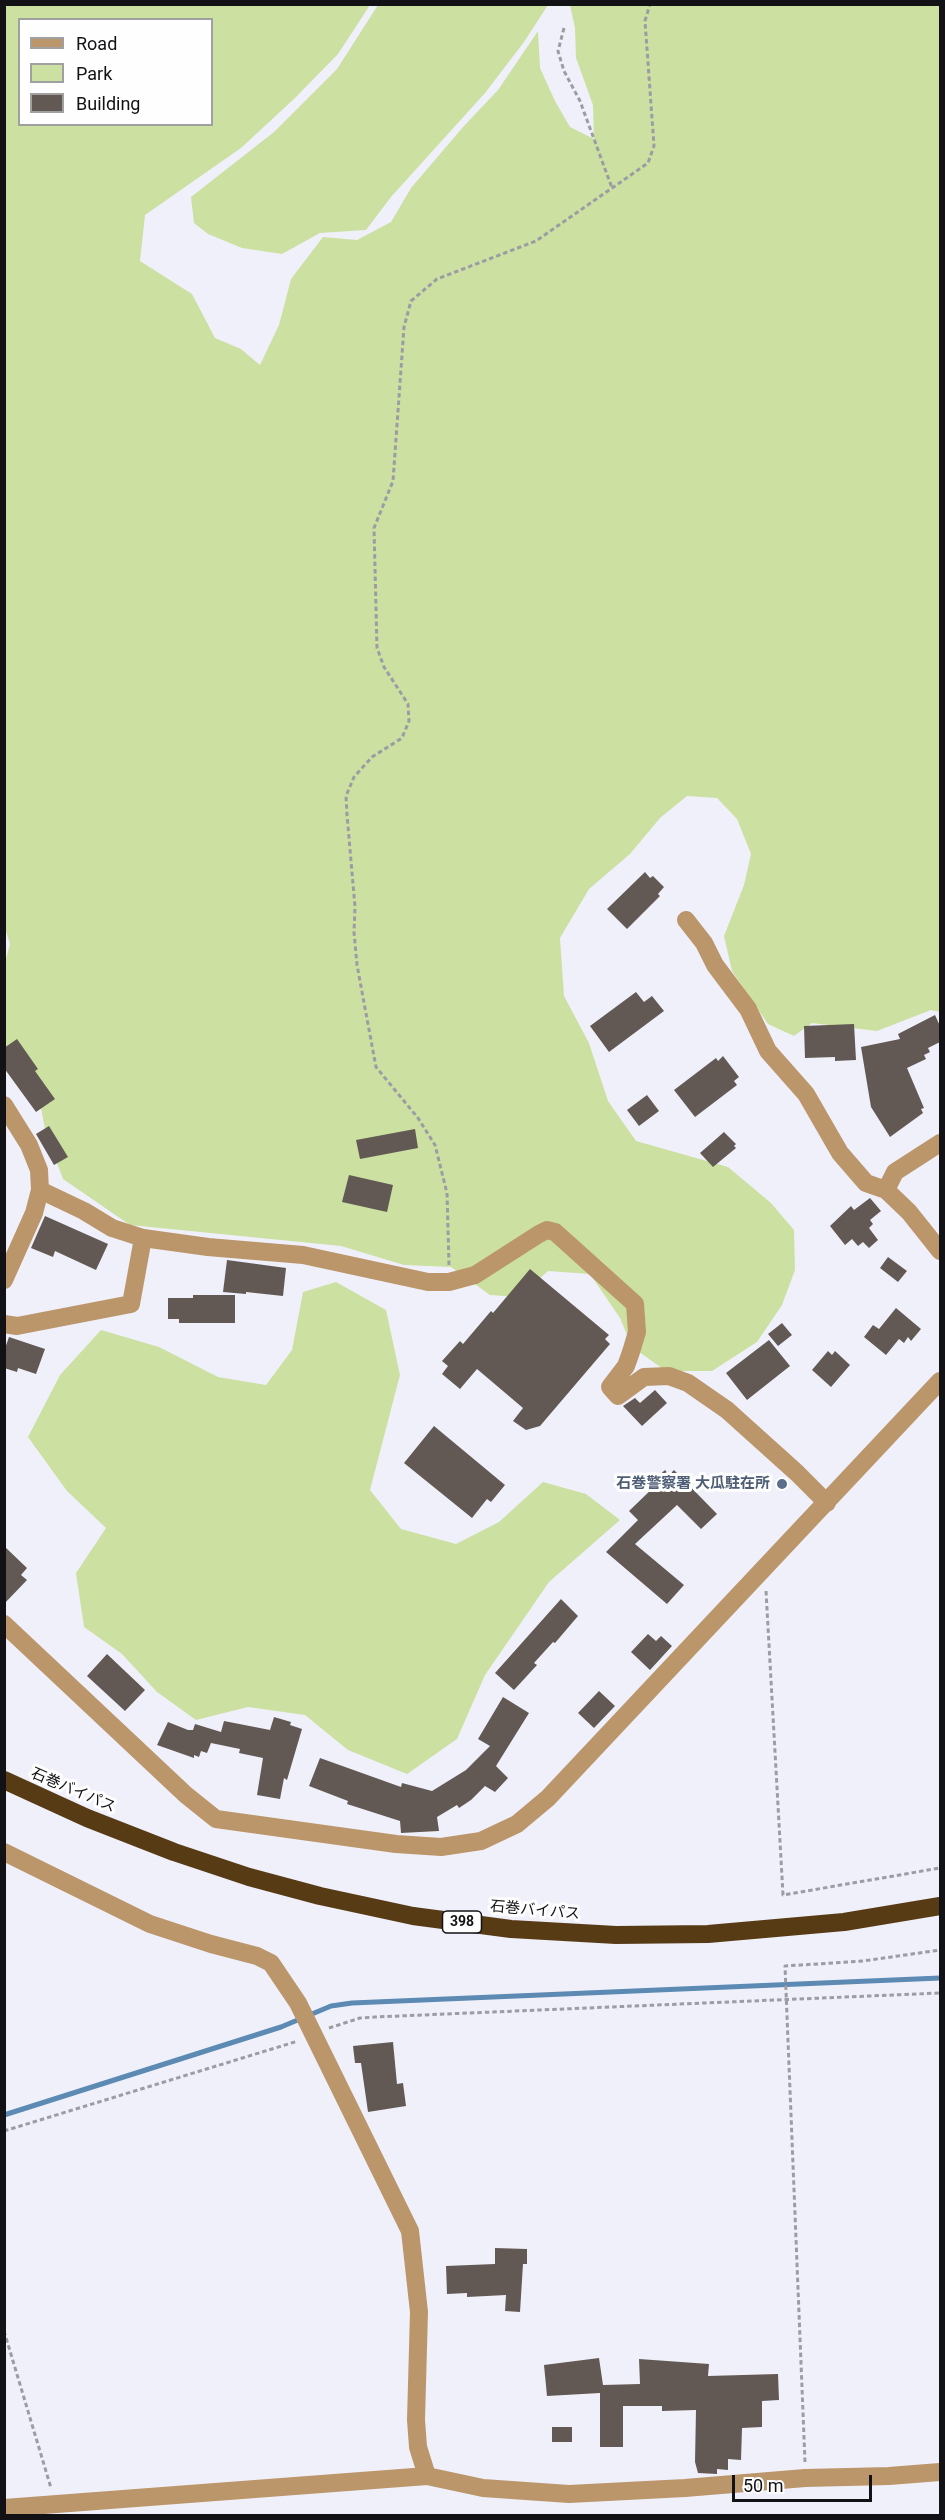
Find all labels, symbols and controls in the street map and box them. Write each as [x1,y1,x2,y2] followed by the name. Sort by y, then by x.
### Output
[18,18,213,126] legend
[76,33,117,54] text: Road
[76,63,112,84] text: Park
[76,93,140,114] text: Building
[616,1475,770,1493] place label: 石巻警察署 大瓜駐在所
[775,1477,789,1491] marker: 石巻警察署 大瓜駐在所
[28,1765,118,1817] street label: 石巻バイパス
[489,1898,581,1924] street label: 石巻バイパス
[442,1911,482,1933] road number: 398
[735,2463,874,2501] scale bar
[743,2475,783,2496] text: 50 m

